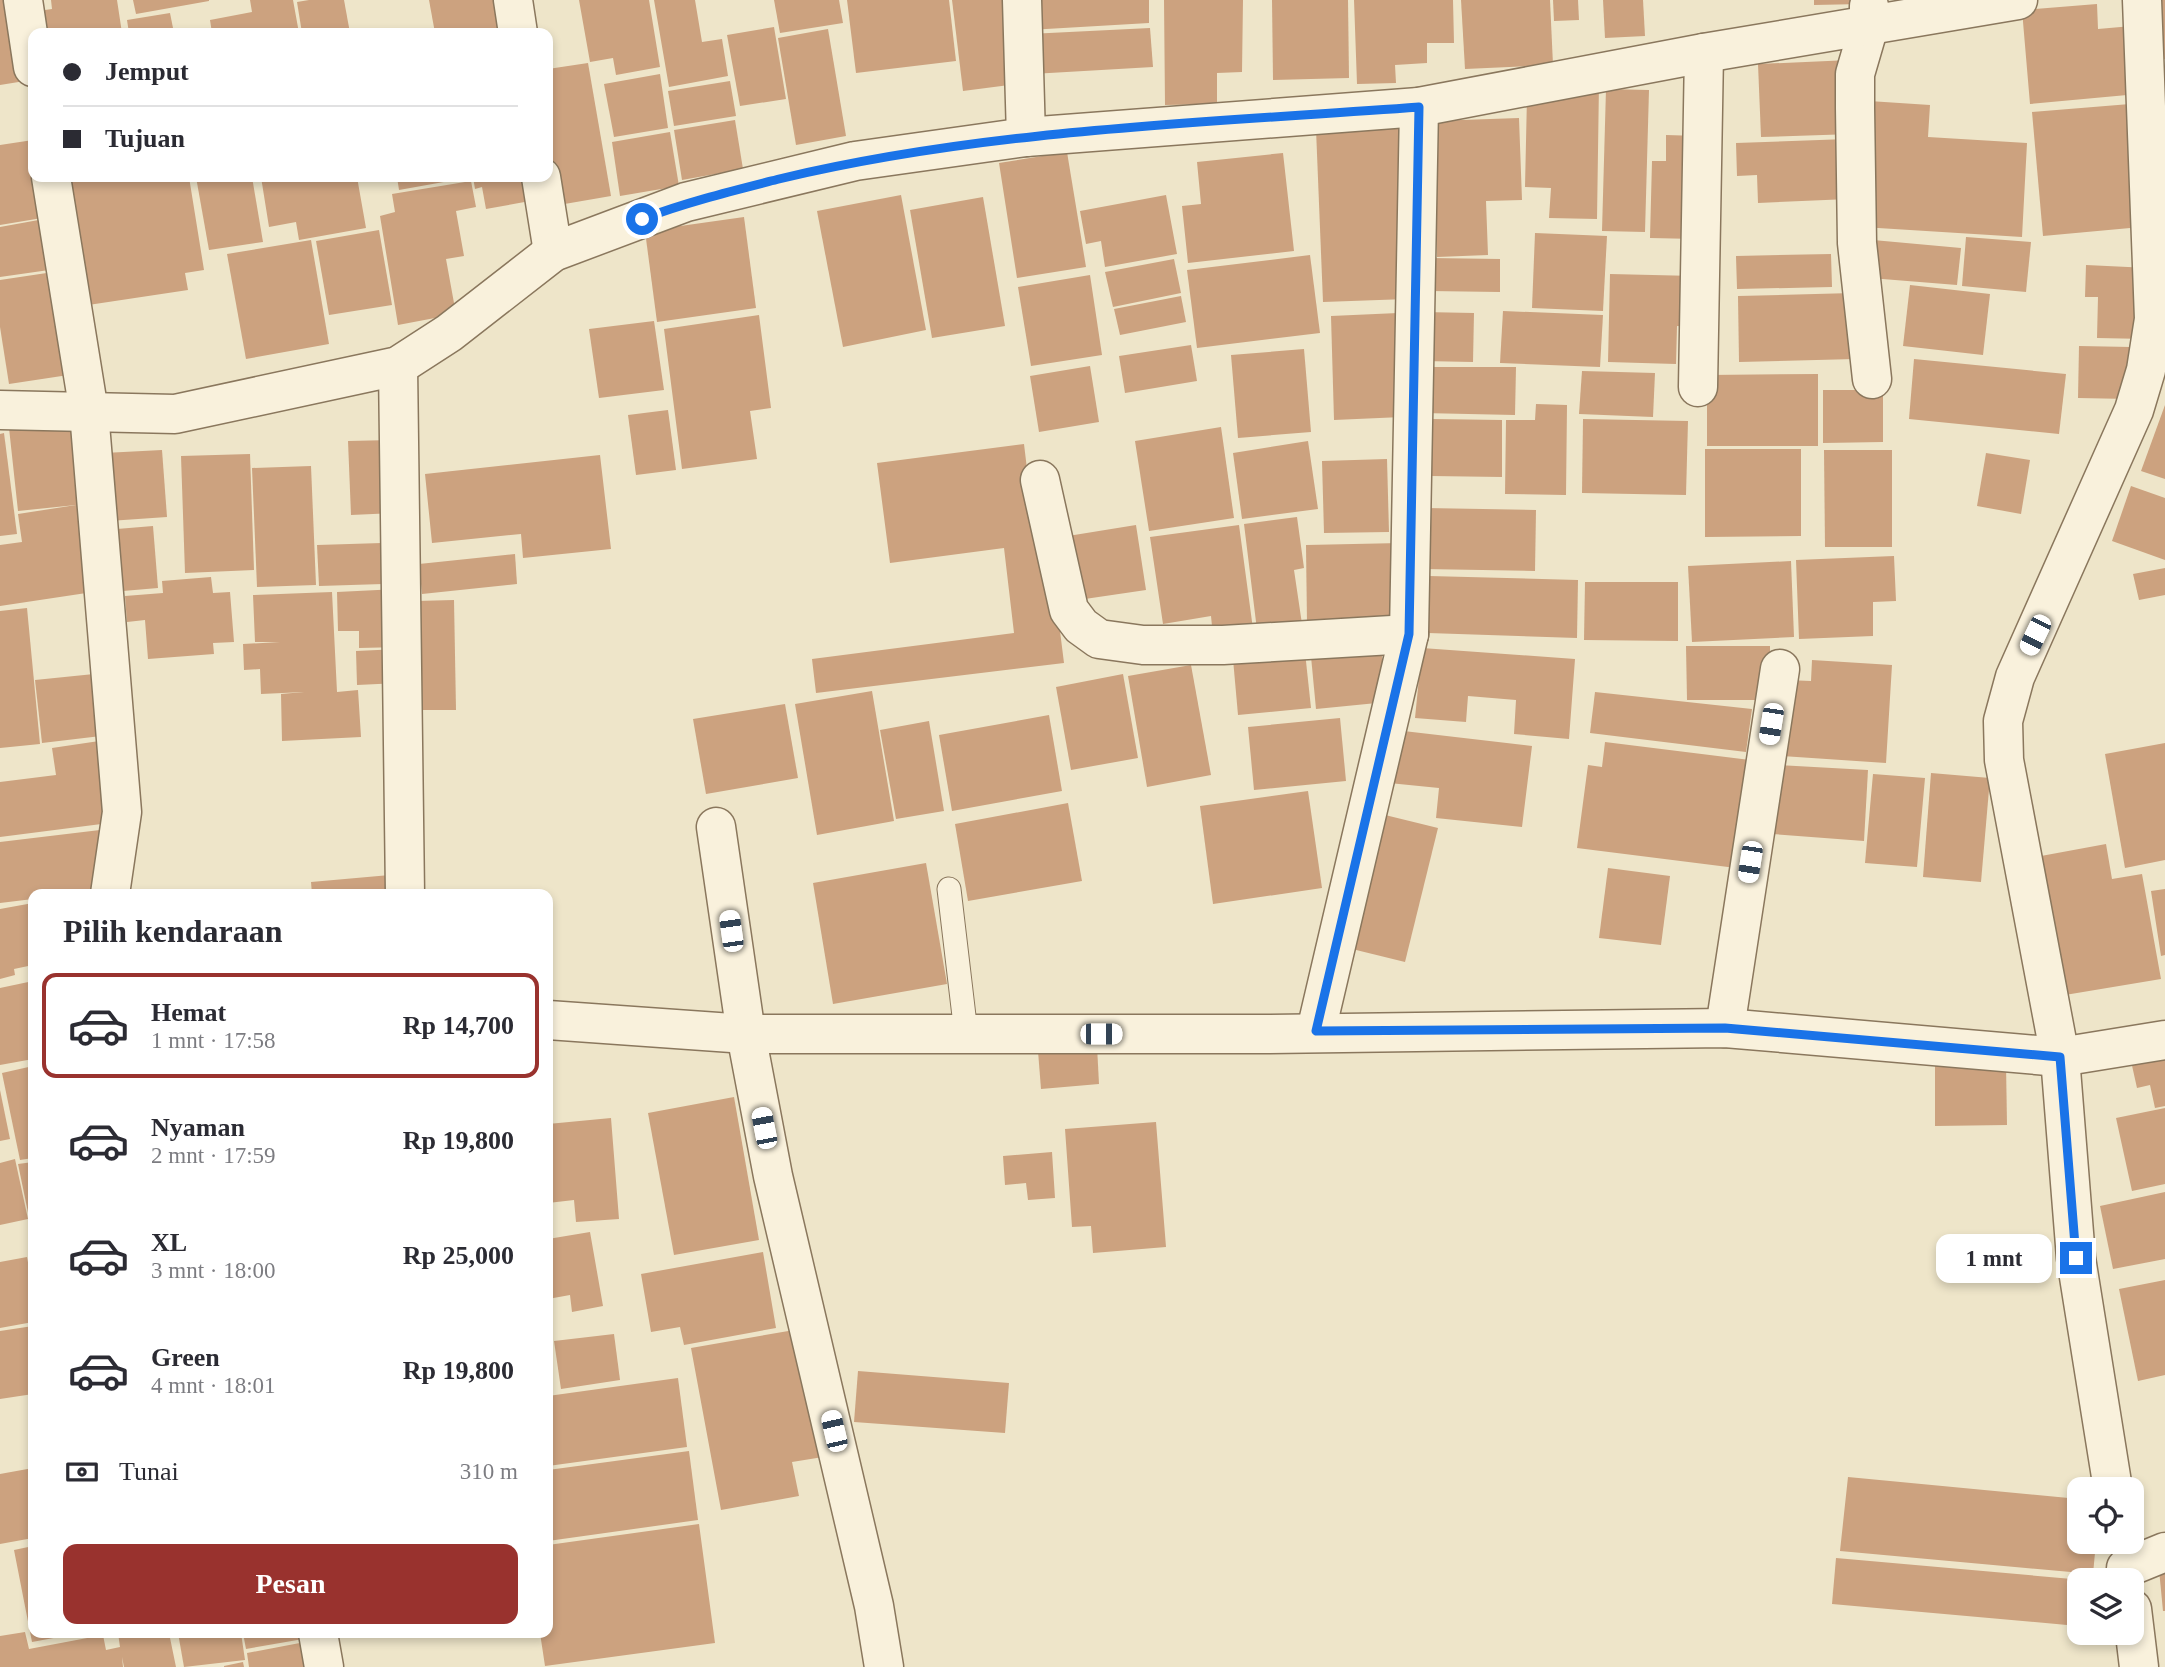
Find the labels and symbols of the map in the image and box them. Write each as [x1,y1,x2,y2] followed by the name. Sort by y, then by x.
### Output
[626,203,658,235] route start
[2017,612,2054,658] car
[1758,702,1785,746] car
[1737,840,1764,884] car
[718,909,745,953] car
[1081,1024,1123,1045] car
[750,1105,779,1151] car
[1936,1234,2052,1282] callout: 1 mnt
[2060,1242,2092,1274] route end
[820,1408,849,1454] car

